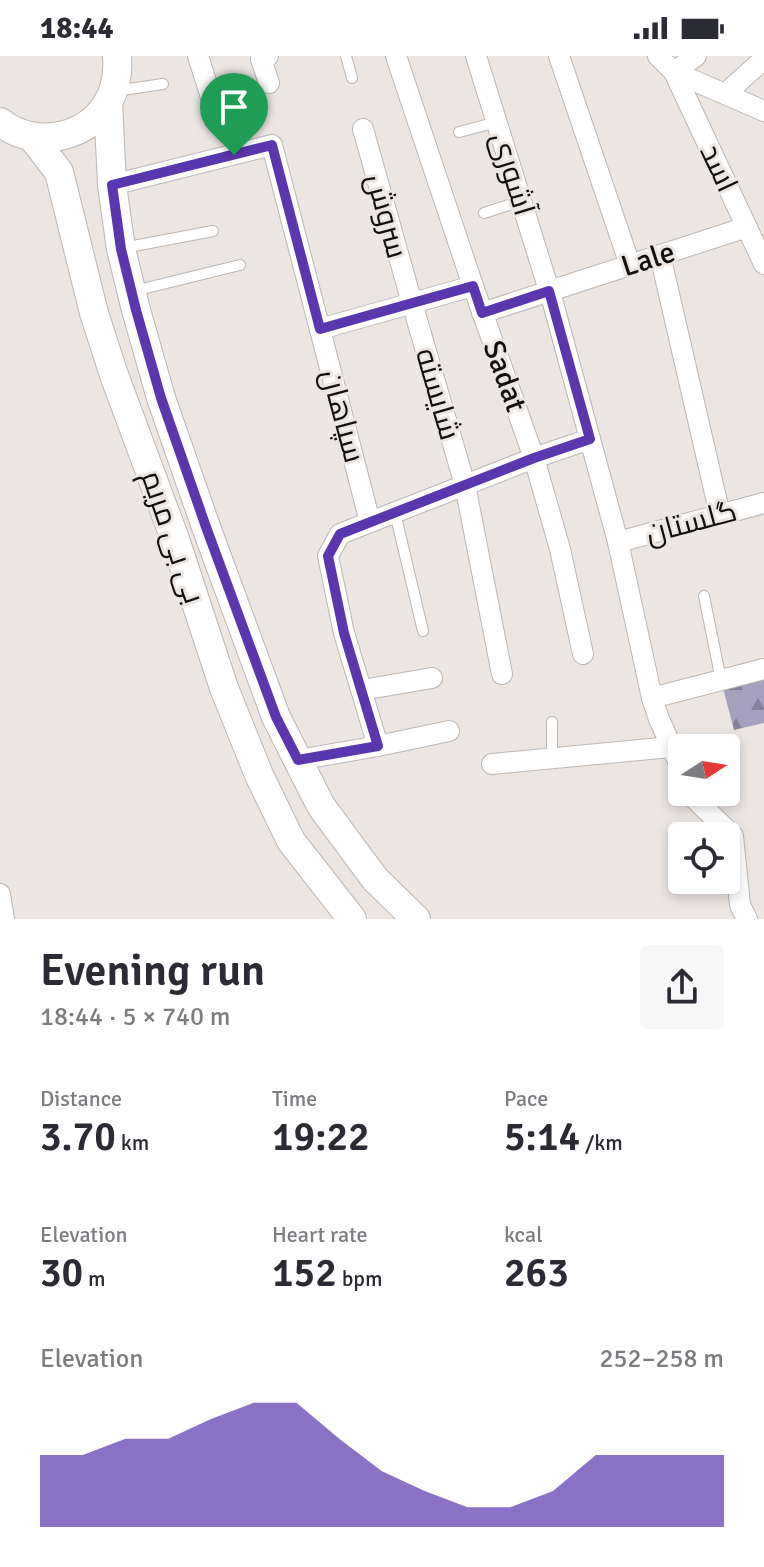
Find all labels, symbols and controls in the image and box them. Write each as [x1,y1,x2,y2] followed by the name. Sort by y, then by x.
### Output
[40,10,114,47] text: 18:44
[200,73,268,155] pin
[212,85,256,129] icon: arrive
[482,128,543,220] street label: آشوری
[691,138,746,198] street label: اسد
[358,170,416,262] street label: سروش
[617,234,680,285] street label: Lale
[475,336,534,417] street label: Sadat
[407,344,468,444] street label: شایسته
[312,365,373,467] street label: سپاهان
[132,466,213,609] street label: بی بی مریم
[641,493,741,552] street label: گلستان
[668,734,740,806] north arrow
[668,734,740,894] map controls
[668,822,740,894] button: locate
[40,944,265,998] text: Evening run
[640,945,724,1029] button: share
[40,1001,231,1033] text: 18:44 · 5 × 740 m
[40,1085,122,1112] text: Distance
[272,1085,317,1112] text: Time
[504,1085,548,1112] text: Pace
[40,1112,116,1162] text: 3.70
[272,1112,370,1162] text: 19:22
[504,1112,580,1162] text: 5:14
[116,1129,149,1156] text: km
[580,1129,623,1156] text: /km
[40,1221,128,1248] text: Elevation
[272,1221,367,1248] text: Heart rate
[504,1221,543,1248] text: kcal
[40,1248,83,1298] text: 30
[272,1248,337,1298] text: 152
[504,1248,569,1298] text: 263
[83,1265,106,1292] text: m
[337,1265,382,1292] text: bpm
[40,1343,144,1375] text: Elevation
[600,1343,724,1375] text: 252–258 m

